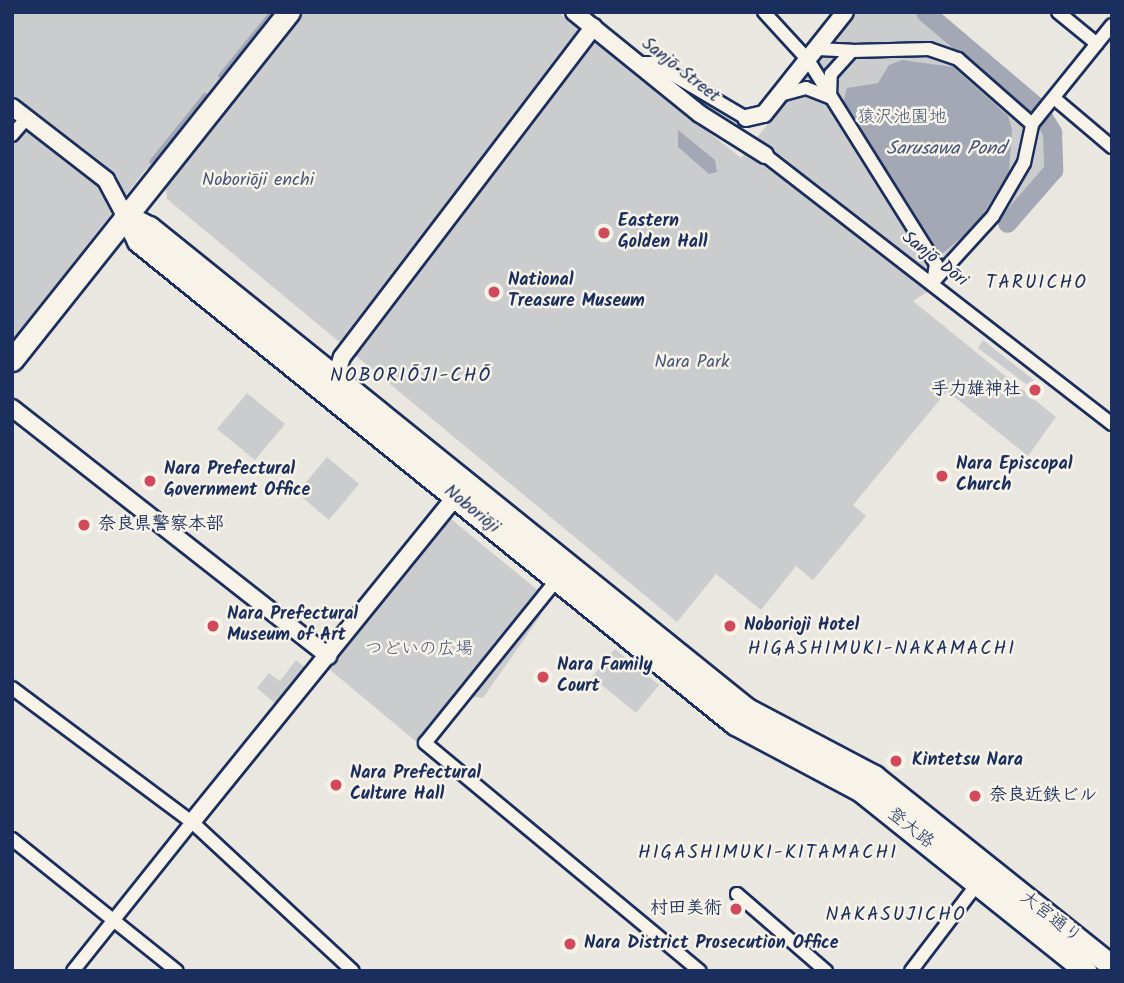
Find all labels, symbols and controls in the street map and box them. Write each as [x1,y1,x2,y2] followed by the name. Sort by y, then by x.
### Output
[637,34,723,108] street label: Sanjō Street
[857,107,947,129] park label: 猿沢池園地
[886,139,1006,161] water label: Sarusawa Pond
[202,170,314,192] park label: Noboriōji enchi
[618,212,708,255] place label: Eastern Golden Hall
[596,225,612,241] marker: Eastern Golden Hall
[897,228,971,292] street label: Sanjō Dōri
[508,271,645,314] place label: National Treasure Museum
[987,273,1087,295] district label: TARUICHO
[486,284,502,300] marker: National Treasure Museum
[655,352,729,374] park label: Nara Park
[332,366,490,388] district label: NOBORIŌJI-CHŌ
[931,379,1021,401] place label: 手力雄神社
[1027,382,1043,398] marker: 手力雄神社
[956,455,1073,498] place label: Nara Episcopal Church
[164,460,310,503] place label: Nara Prefectural Government Office
[934,468,950,484] marker: Nara Episcopal Church
[142,473,158,489] marker: Nara Prefectural Government Office
[439,481,503,539] street label: Noboriōji
[98,514,224,536] place label: 奈良県警察本部
[76,517,92,533] marker: 奈良県警察本部
[227,605,358,648] place label: Nara Prefectural Museum of Art
[744,615,859,637] place label: Noborioji Hotel
[205,618,221,634] marker: Nara Prefectural Museum of Art
[722,618,738,634] marker: Noborioji Hotel
[365,639,473,661] park label: つどいの広場
[750,639,1014,661] district label: HIGASHIMUKI-NAKAMACHI
[557,656,653,698] place label: Nara Family Court
[535,669,551,685] marker: Nara Family Court
[912,750,1023,772] place label: Kintetsu Nara
[886,751,906,771] marker: Kintetsu Nara
[350,764,481,806] place label: Nara Prefectural Culture Hall
[328,777,344,793] marker: Nara Prefectural Culture Hall
[989,785,1097,807] place label: 奈良近鉄ビル
[967,788,983,804] marker: 奈良近鉄ビル
[882,804,938,854] street label: 登大路
[641,843,895,865] district label: HIGASHIMUKI-KITAMACHI
[1015,887,1085,949] street label: 大宮通り
[650,898,722,920] place label: 村田美術
[728,901,744,917] marker: 村田美術
[827,905,965,927] district label: NAKASUJICHO
[584,933,839,955] place label: Nara District Prosecution Office
[562,936,578,952] marker: Nara District Prosecution Office

